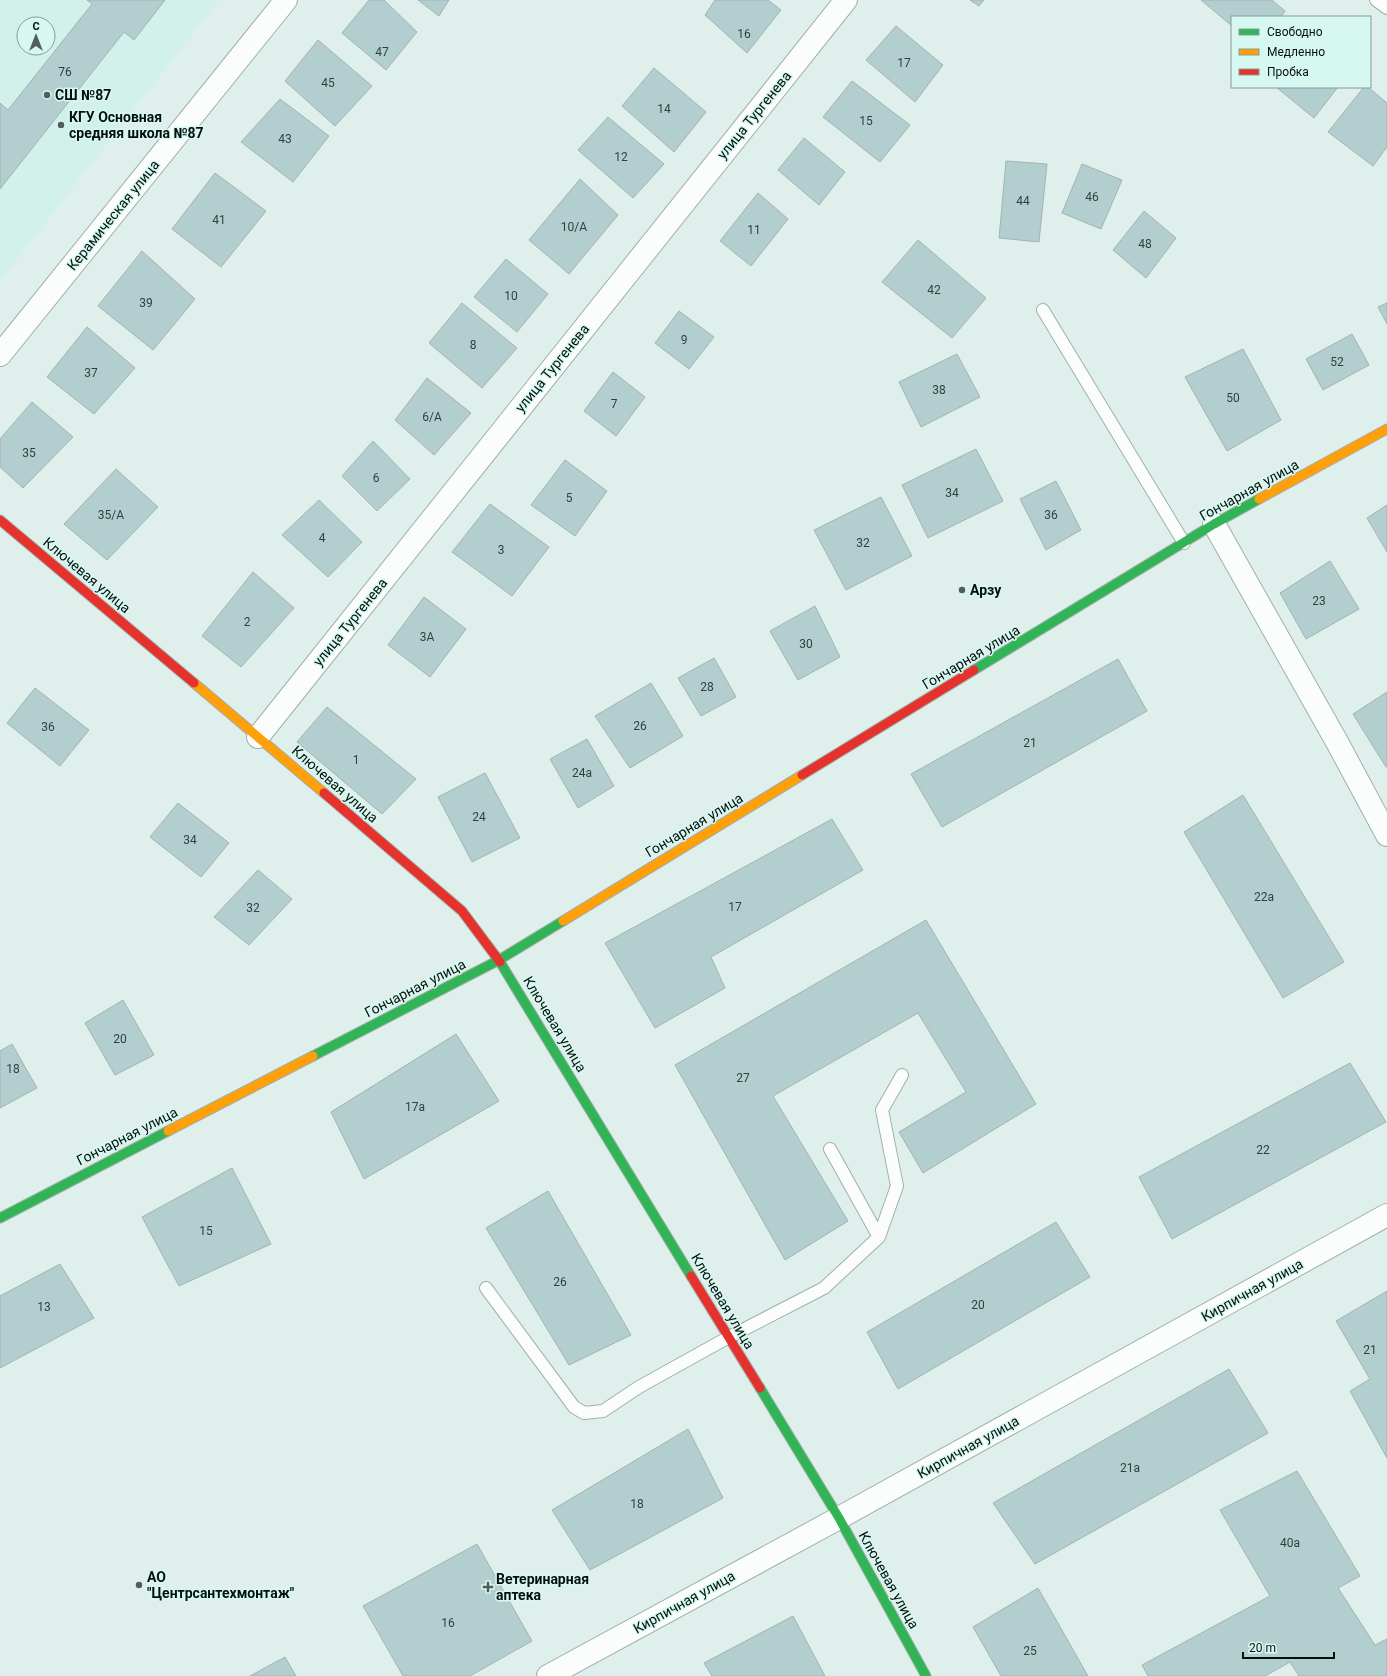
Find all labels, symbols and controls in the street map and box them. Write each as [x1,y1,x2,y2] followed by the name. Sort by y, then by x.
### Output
[16,16,56,56] north arrow
[1231,16,1371,88] legend
[32,20,40,33] text: С
[1267,25,1323,39] text: Свободно
[737,27,751,41] house number: 16
[375,45,389,59] house number: 47
[1267,45,1325,59] text: Медленно
[897,56,911,70] house number: 17
[58,65,72,79] house number: 76
[1267,65,1309,79] text: Пробка
[714,68,794,162] street label: улица Тургенева
[321,76,335,90] house number: 45
[55,87,111,103] place label: СШ №87
[42,90,52,100] marker: СШ №87
[657,102,671,116] house number: 14
[69,109,204,141] place label: КГУ Основная средняя школа №87
[859,114,873,128] house number: 15
[56,120,66,130] marker: КГУ Основная средняя школа №87
[278,132,292,146] house number: 43
[614,150,628,164] house number: 12
[64,157,162,273] street label: Керамическая улица
[1085,190,1099,204] house number: 46
[1016,194,1030,208] house number: 44
[212,213,226,227] house number: 41
[561,220,587,234] house number: 10/A
[747,223,761,237] house number: 11
[1138,237,1152,251] house number: 48
[927,283,941,297] house number: 42
[504,289,518,303] house number: 10
[139,296,153,310] house number: 39
[512,321,592,415] street label: улица Тургенева
[681,333,687,347] house number: 9
[470,338,477,352] house number: 8
[1330,355,1344,369] house number: 52
[84,366,98,380] house number: 37
[932,383,946,397] house number: 38
[1226,391,1240,405] house number: 50
[611,397,618,411] house number: 7
[422,410,442,424] house number: 6/A
[22,446,36,460] house number: 35
[1197,456,1301,524] street label: Гончарная улица
[373,471,380,485] house number: 6
[945,486,959,500] house number: 34
[566,491,573,505] house number: 5
[98,508,124,522] house number: 35/A
[1044,508,1058,522] house number: 36
[319,531,326,545] house number: 4
[40,534,134,616] street label: Ключевая улица
[856,536,870,550] house number: 32
[498,543,504,557] house number: 3
[310,575,390,669] street label: улица Тургенева
[970,582,1002,598] place label: Арзу
[957,585,967,595] marker: Арзу
[1312,594,1326,608] house number: 23
[244,615,251,629] house number: 2
[919,622,1023,692] street label: Гончарная улица
[420,630,434,644] house number: 3А
[799,637,813,651] house number: 30
[700,680,714,694] house number: 28
[633,719,647,733] house number: 26
[41,720,55,734] house number: 36
[1023,736,1037,750] house number: 21
[289,742,381,826] street label: Ключевая улица
[353,753,359,767] house number: 1
[572,766,592,780] house number: 24а
[642,790,746,860] street label: Гончарная улица
[472,810,486,824] house number: 24
[183,833,197,847] house number: 34
[1254,890,1274,904] house number: 22а
[728,900,742,914] house number: 17
[246,901,260,915] house number: 32
[362,956,468,1020] street label: Гончарная улица
[520,973,590,1075] street label: Ключевая улица
[113,1032,127,1046] house number: 20
[6,1062,20,1076] house number: 18
[736,1071,750,1085] house number: 27
[405,1100,425,1114] house number: 17а
[74,1104,180,1168] street label: Гончарная улица
[1256,1143,1270,1157] house number: 22
[199,1224,213,1238] house number: 15
[688,1250,758,1352] street label: Ключевая улица
[1198,1255,1306,1325] street label: Кирпичная улица
[553,1275,567,1289] house number: 26
[971,1298,985,1312] house number: 20
[37,1300,51,1314] house number: 13
[1363,1343,1377,1357] house number: 21
[914,1412,1022,1482] street label: Кирпичная улица
[1120,1461,1140,1475] house number: 21а
[630,1497,644,1511] house number: 18
[856,1529,922,1631] street label: Ключевая улица
[1280,1536,1300,1550] house number: 40а
[630,1567,738,1637] street label: Кирпичная улица
[147,1569,295,1601] place label: АО "Центрсантехмонтаж"
[496,1571,589,1603] place label: Ветеринарная аптека
[134,1580,144,1590] marker: АО "Центрсантехмонтаж"
[483,1582,493,1592] marker: Ветеринарная аптека
[441,1616,455,1630] house number: 16
[1243,1634,1334,1660] scale bar
[1249,1641,1276,1655] text: 20 m
[1023,1644,1037,1658] house number: 25

